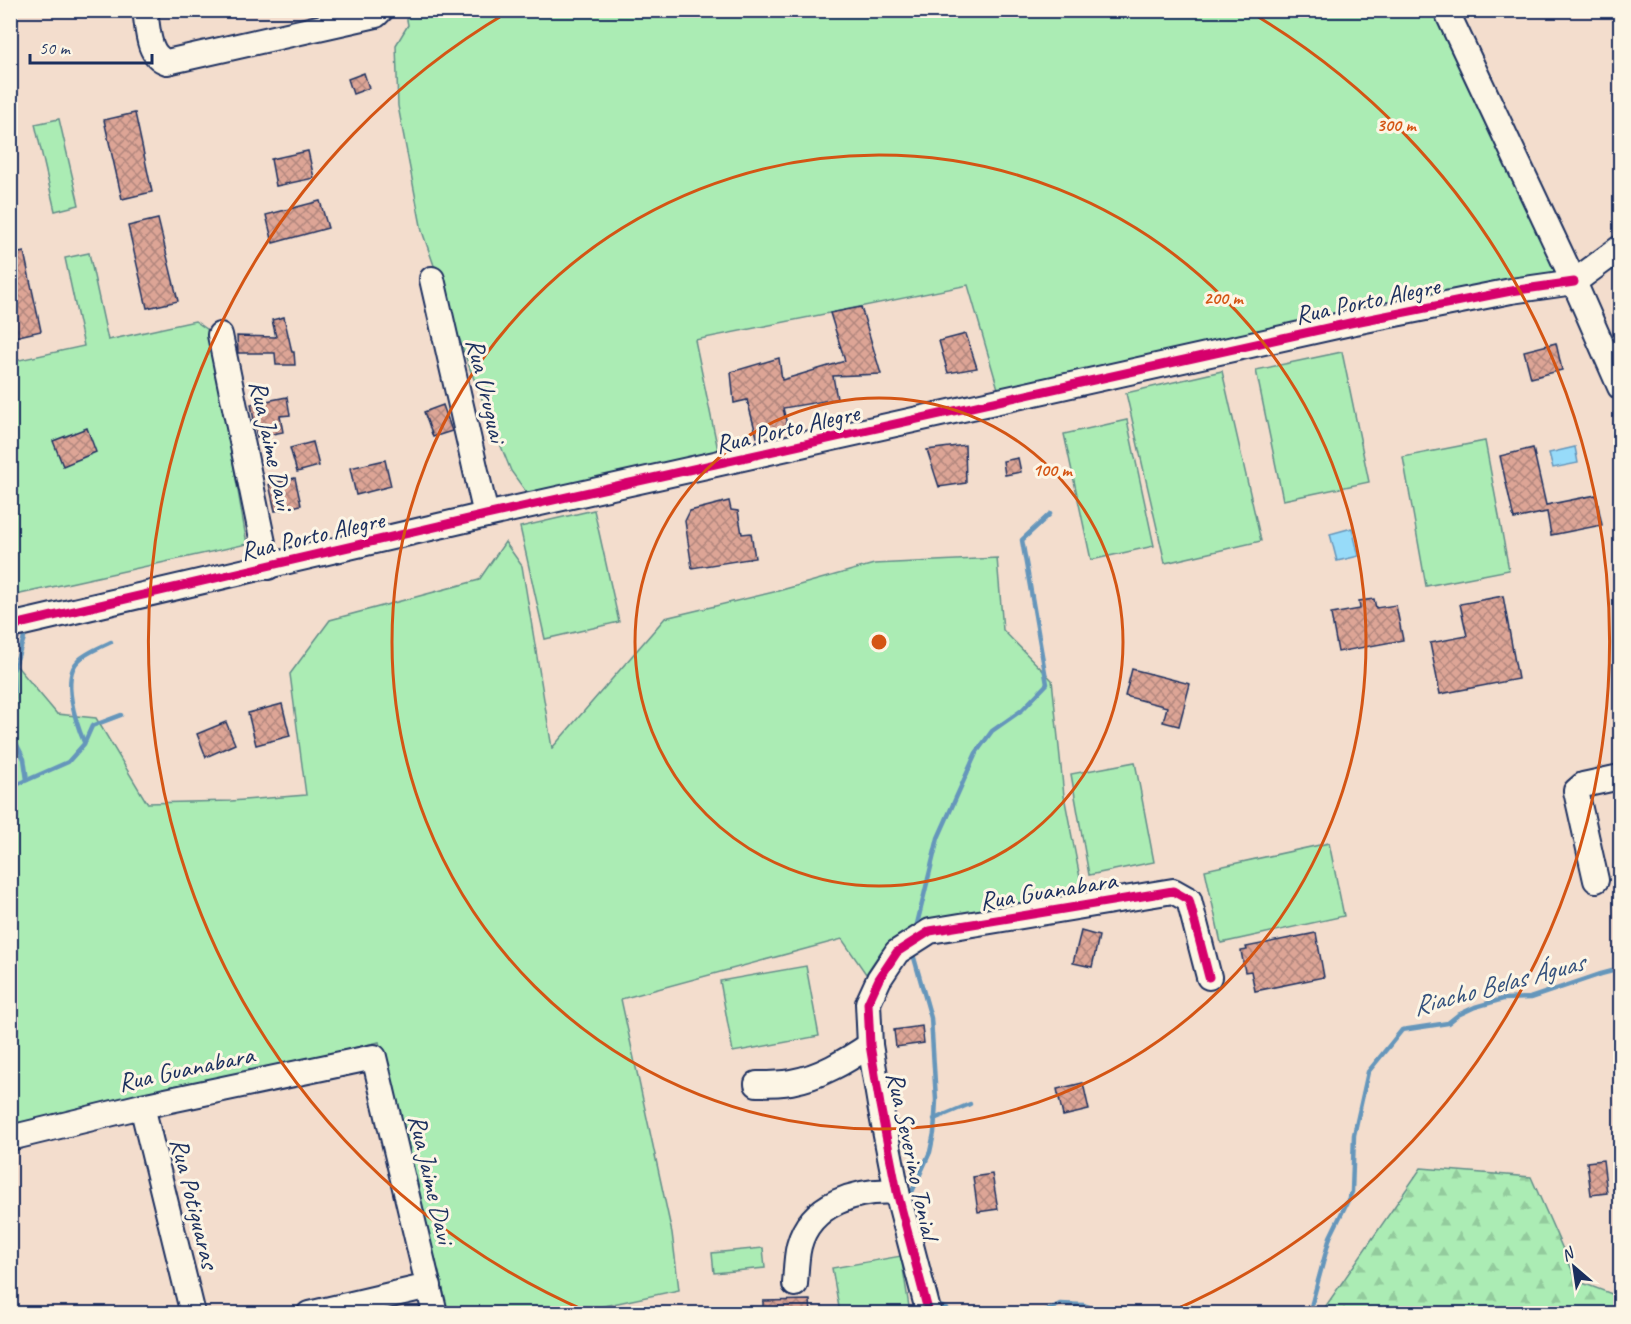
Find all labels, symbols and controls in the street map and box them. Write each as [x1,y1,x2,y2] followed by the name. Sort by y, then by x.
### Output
[30,27,152,65] scale bar
[39,37,72,59] text: 50 m
[1377,114,1417,136] text: 300 m
[1292,269,1444,332] street label: Rua Porto Alegre
[1204,287,1244,309] text: 200 m
[459,335,515,448] street label: Rua Uruguai
[242,377,302,516] street label: Rua Jaime Davi
[712,396,864,461] street label: Rua Porto Alegre
[1033,459,1073,481] text: 100 m
[237,503,389,568] street label: Rua Porto Alegre
[869,632,889,652] centre of rings
[977,863,1121,918] street label: Rua Guanabara
[1409,944,1592,1023] water label: Riacho Belas Águas
[115,1038,259,1099] street label: Rua Guanabara
[879,1069,947,1246] street label: Rua Severino Tonial
[401,1111,463,1250] street label: Rua Jaime Davi
[162,1135,227,1274] street label: Rua Potiguaras
[1544,1237,1604,1297] north arrow
[1558,1242,1579,1266] text: N

